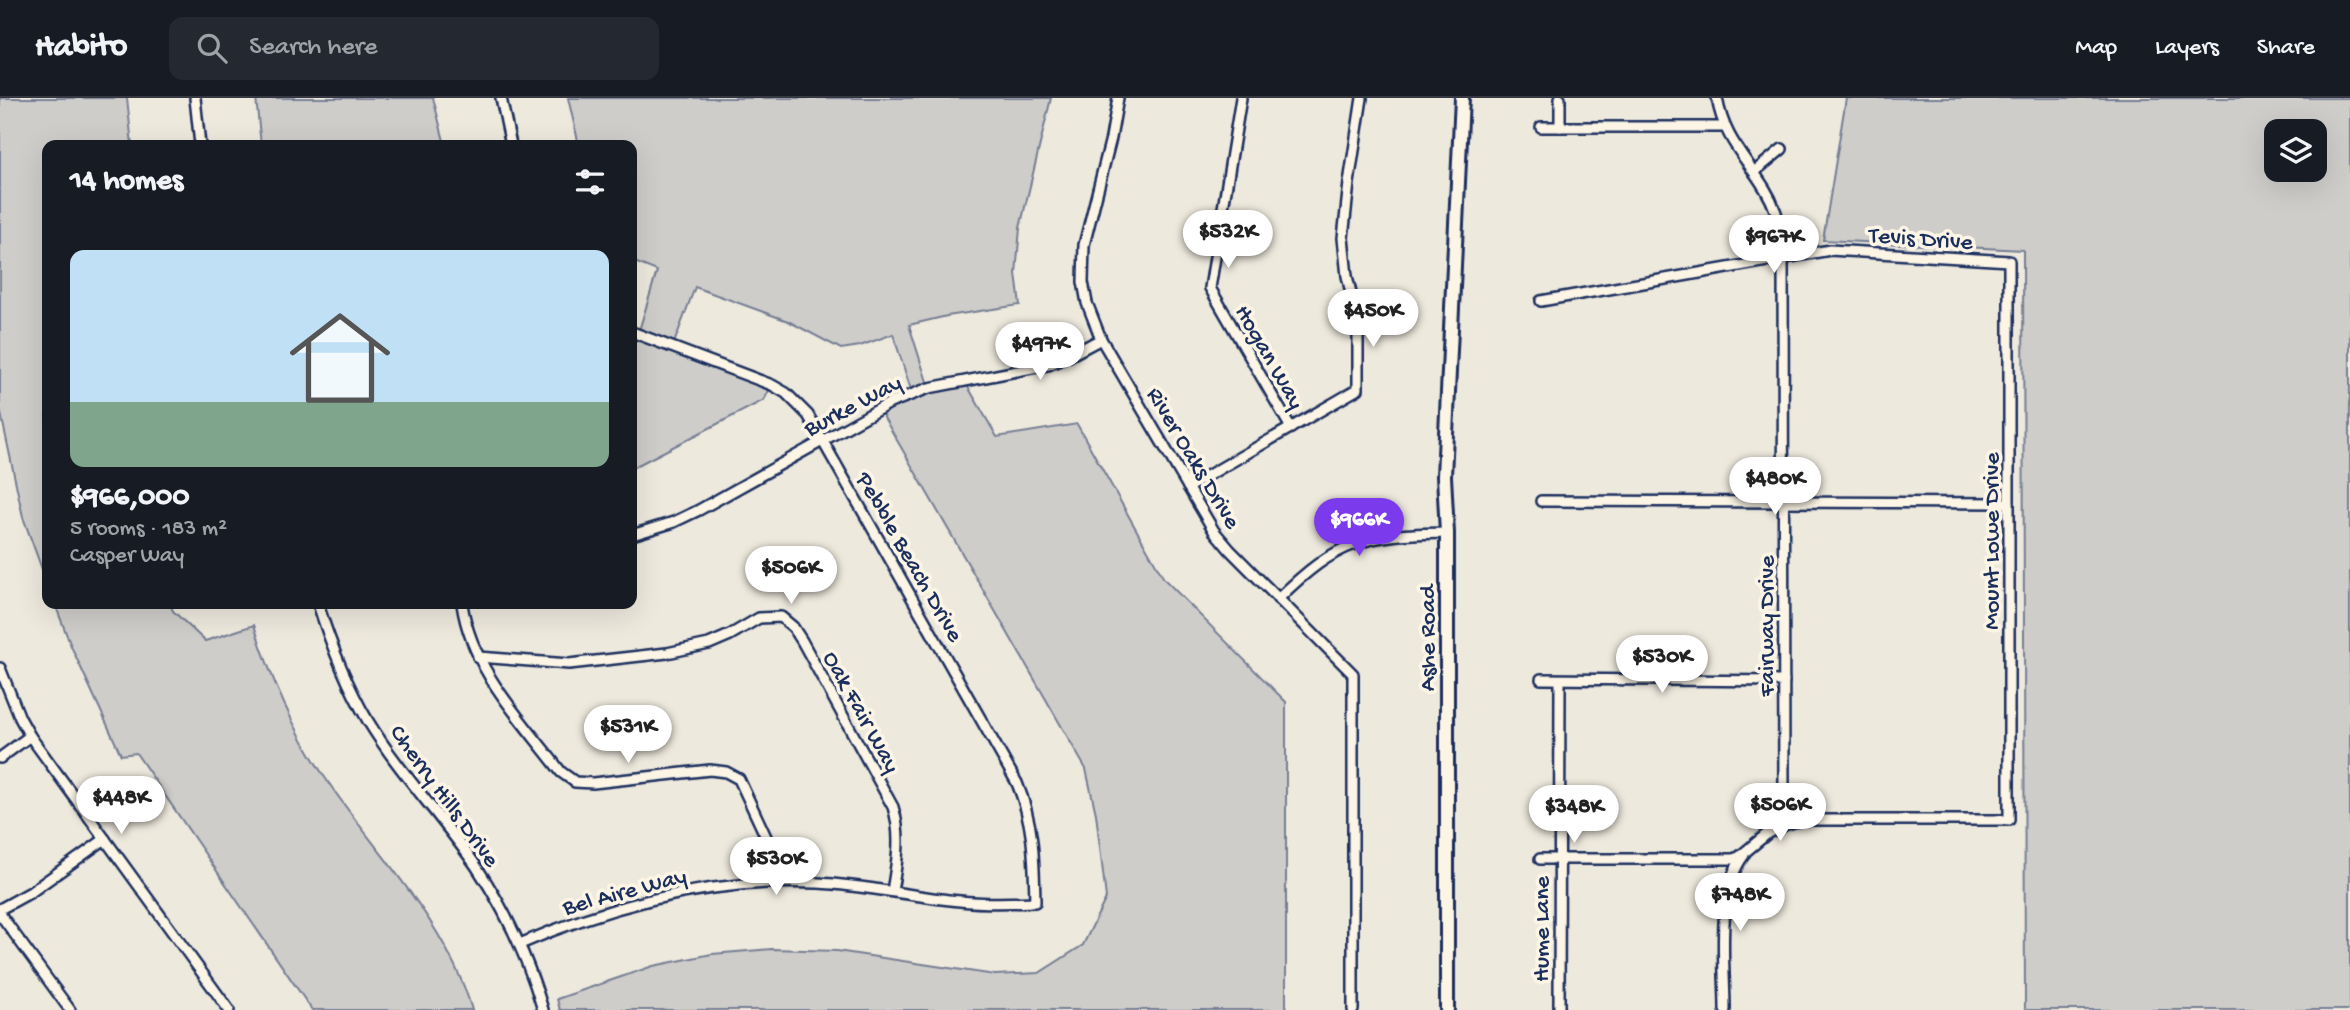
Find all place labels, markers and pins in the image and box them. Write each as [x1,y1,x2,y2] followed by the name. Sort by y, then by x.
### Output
[1179,211,1277,270] pin: $532K
[1725,216,1823,275] pin: $967K
[1324,289,1422,349] pin: $450K
[991,322,1089,382] pin: $497K
[1726,458,1824,517] pin: $480K
[1310,498,1408,558] pin: $966K
[742,546,840,606] pin: $506K
[1613,636,1711,695] pin: $530K
[579,706,677,765] pin: $531K
[72,776,170,836] pin: $448K
[1731,784,1829,843] pin: $506K
[1525,786,1623,845] pin: $348K
[727,838,825,897] pin: $530K
[1691,874,1789,933] pin: $748K

